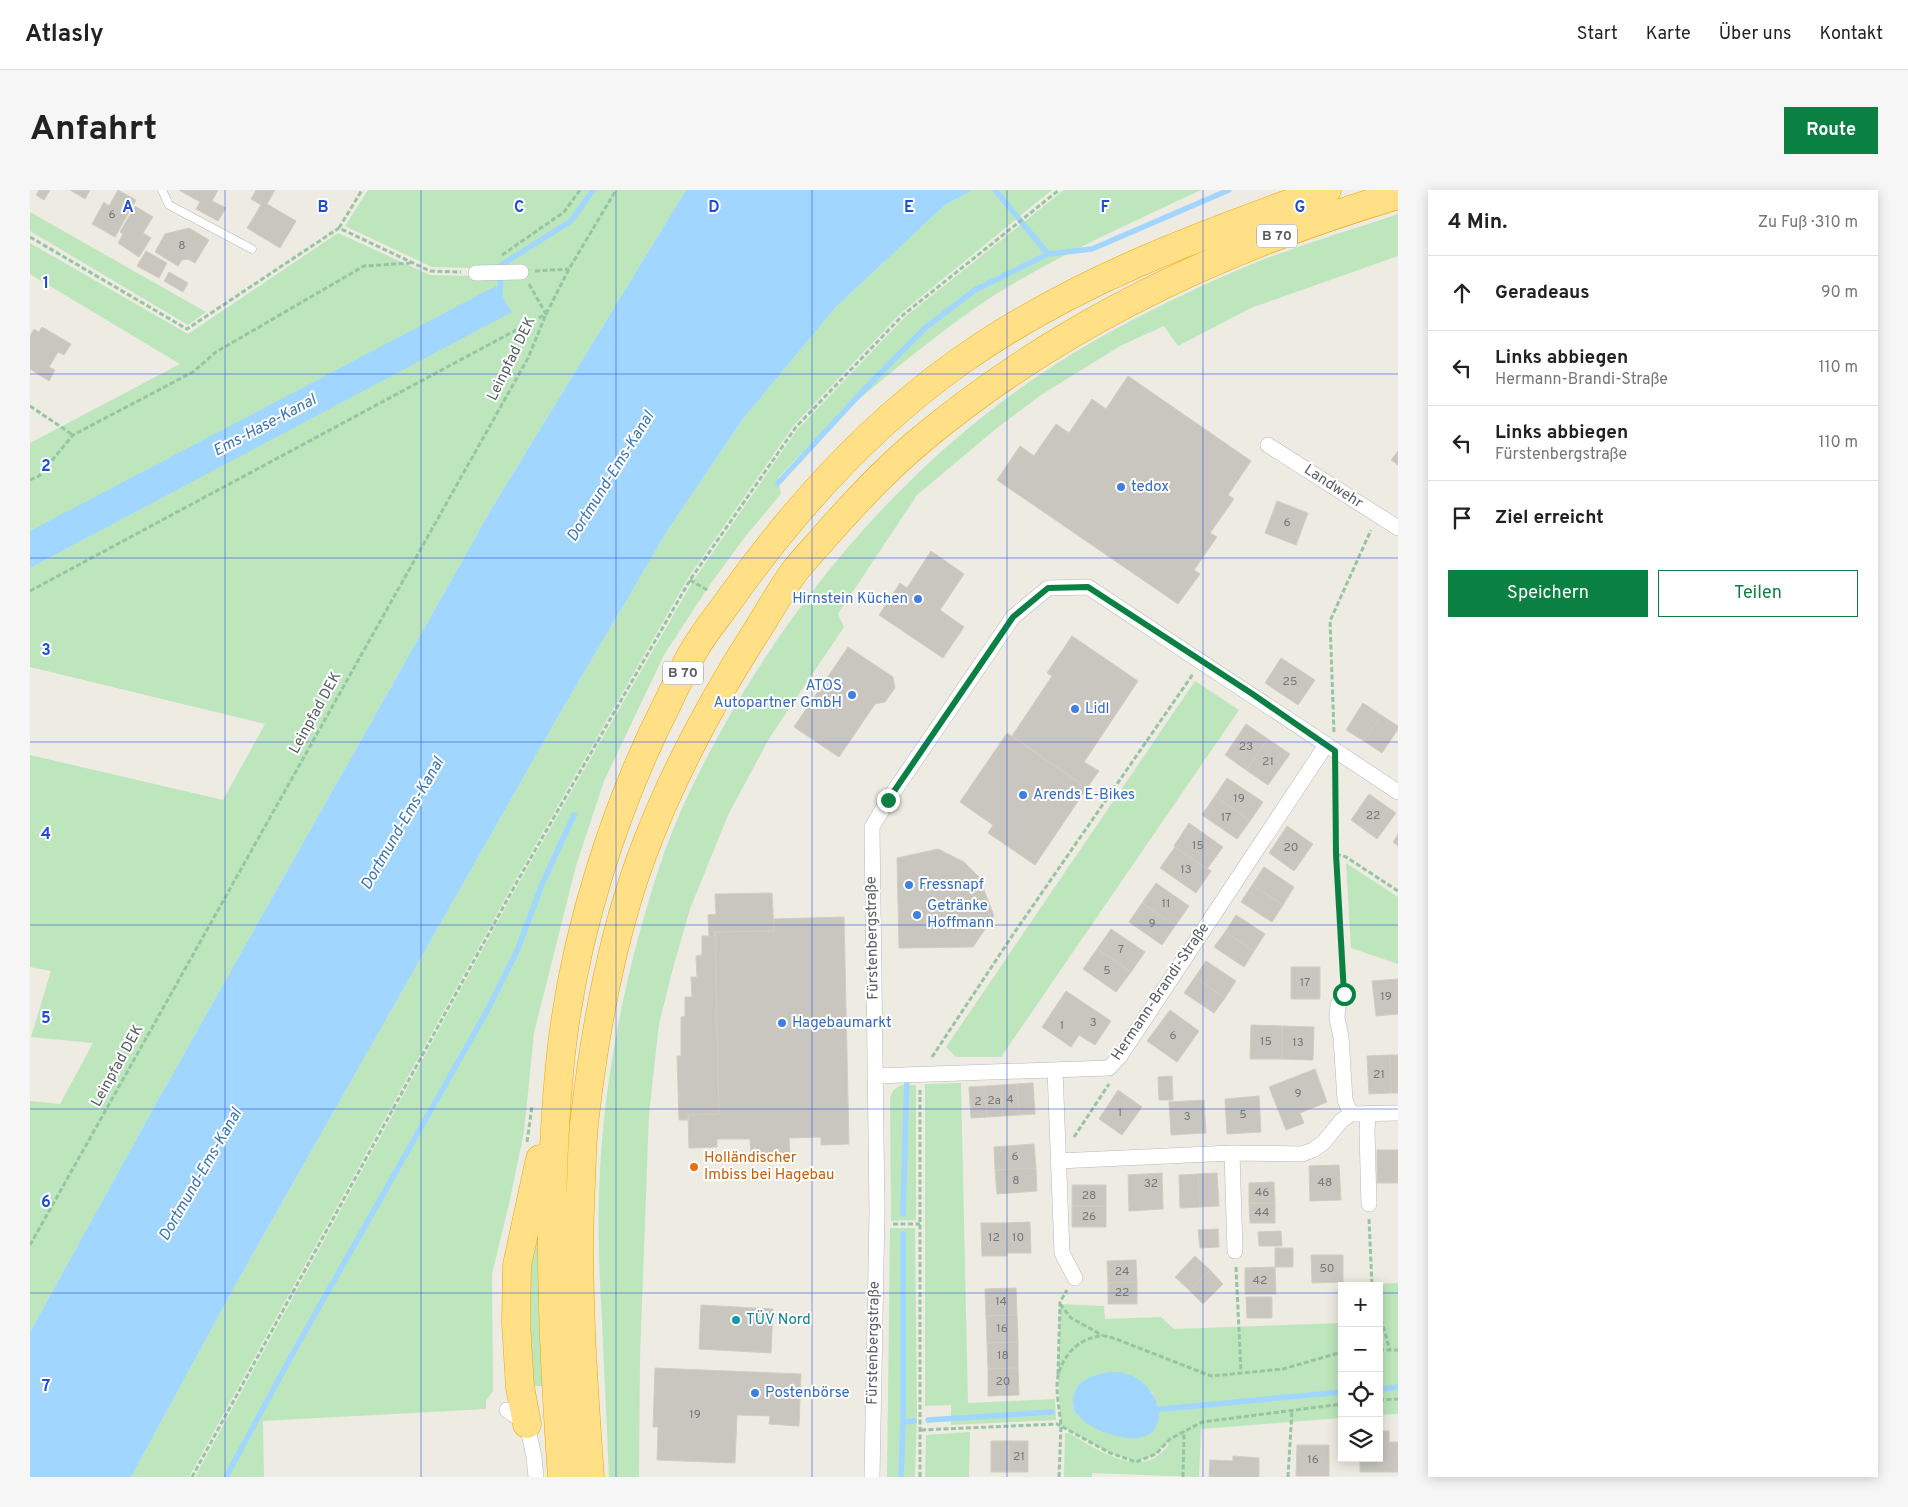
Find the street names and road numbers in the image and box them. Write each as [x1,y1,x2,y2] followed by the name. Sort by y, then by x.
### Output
[1257,224,1297,248] road number: B 70
[483,314,541,404] street label: Leinpfad DEK
[1300,461,1366,513] street label: Landwehr
[663,662,703,684] road number: B 70
[286,668,346,757] street label: Leinpfad DEK
[862,876,884,1000] street label: Fürstenbergstraße
[1108,919,1214,1065] street label: Hermann-Brandi-Straße
[88,1021,148,1110] street label: Leinpfad DEK
[863,1281,885,1405] street label: Fürstenbergstraße

